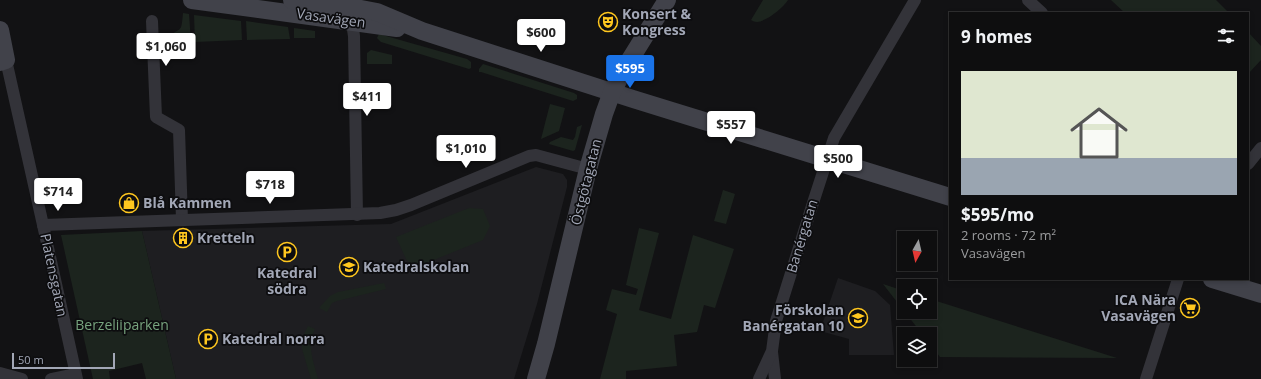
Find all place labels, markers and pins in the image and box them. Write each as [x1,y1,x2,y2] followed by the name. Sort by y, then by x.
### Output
[622,4,691,39] place label: Konsert & Kongress
[597,11,619,33] theatre icon: Konsert & Kongress
[517,19,565,53] pin: $600
[133,33,199,67] pin: $1,060
[606,55,654,89] pin: $595
[343,83,391,117] pin: $411
[707,111,755,145] pin: $557
[433,135,499,169] pin: $1,010
[814,145,862,179] pin: $500
[246,171,294,205] pin: $718
[34,178,82,212] pin: $714
[118,192,140,214] shop icon: Blå Kammen
[143,193,232,212] place label: Blå Kammen
[172,227,194,249] building icon: Kretteln
[197,228,255,247] place label: Kretteln
[276,241,298,263] parking icon: Katedral södra
[338,256,360,278] school or university icon: Katedralskolan
[363,257,469,276] place label: Katedralskolan
[257,263,317,298] place label: Katedral södra
[1101,290,1176,325] place label: ICA Nära Vasavägen
[1179,297,1201,319] supermarket icon: ICA Nära Vasavägen
[743,300,844,335] place label: Förskolan Banérgatan 10
[847,307,869,329] school or university icon: Förskolan Banérgatan 10
[197,328,219,350] parking icon: Katedral norra
[222,329,325,348] place label: Katedral norra

